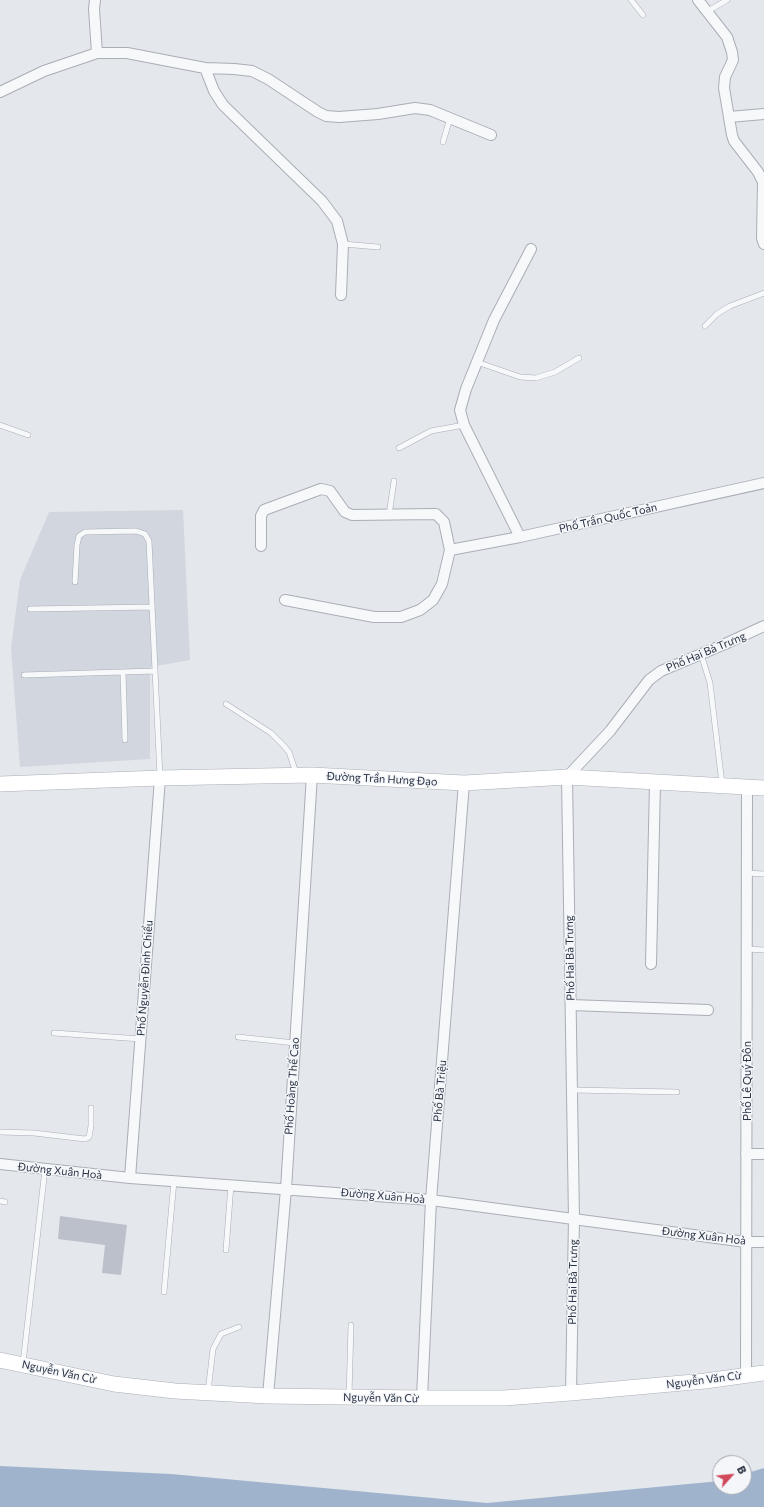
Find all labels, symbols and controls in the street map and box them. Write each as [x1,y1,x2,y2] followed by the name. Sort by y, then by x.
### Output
[558,500,658,536] street label: Phố Trần Quốc Toản
[664,629,748,675] street label: Phố Hai Bà Trưng
[326,770,438,788] street label: Đường Trần Hưng Đạo
[563,915,577,1001] street label: Phố Hai Bà Trưng
[134,920,156,1036] street label: Phố Nguyễn Đình Chiểu
[282,1037,302,1135] street label: Phố Hoàng Thế Cao
[740,1041,754,1121] street label: Phố Lê Quý Đôn
[431,1059,449,1123] street label: Phố Bà Triệu
[17,1160,103,1182] street label: Đường Xuân Hoà
[340,1186,426,1206] street label: Đường Xuân Hoà
[661,1224,747,1248] street label: Đường Xuân Hoà
[566,1239,580,1325] street label: Phố Hai Bà Trưng
[21,1358,97,1386] street label: Nguyễn Văn Cừ
[666,1369,742,1391] street label: Nguyễn Văn Cừ
[343,1391,419,1405] street label: Nguyễn Văn Cừ
[712,1455,752,1495] north arrow
[735,1464,750,1476] text: B

